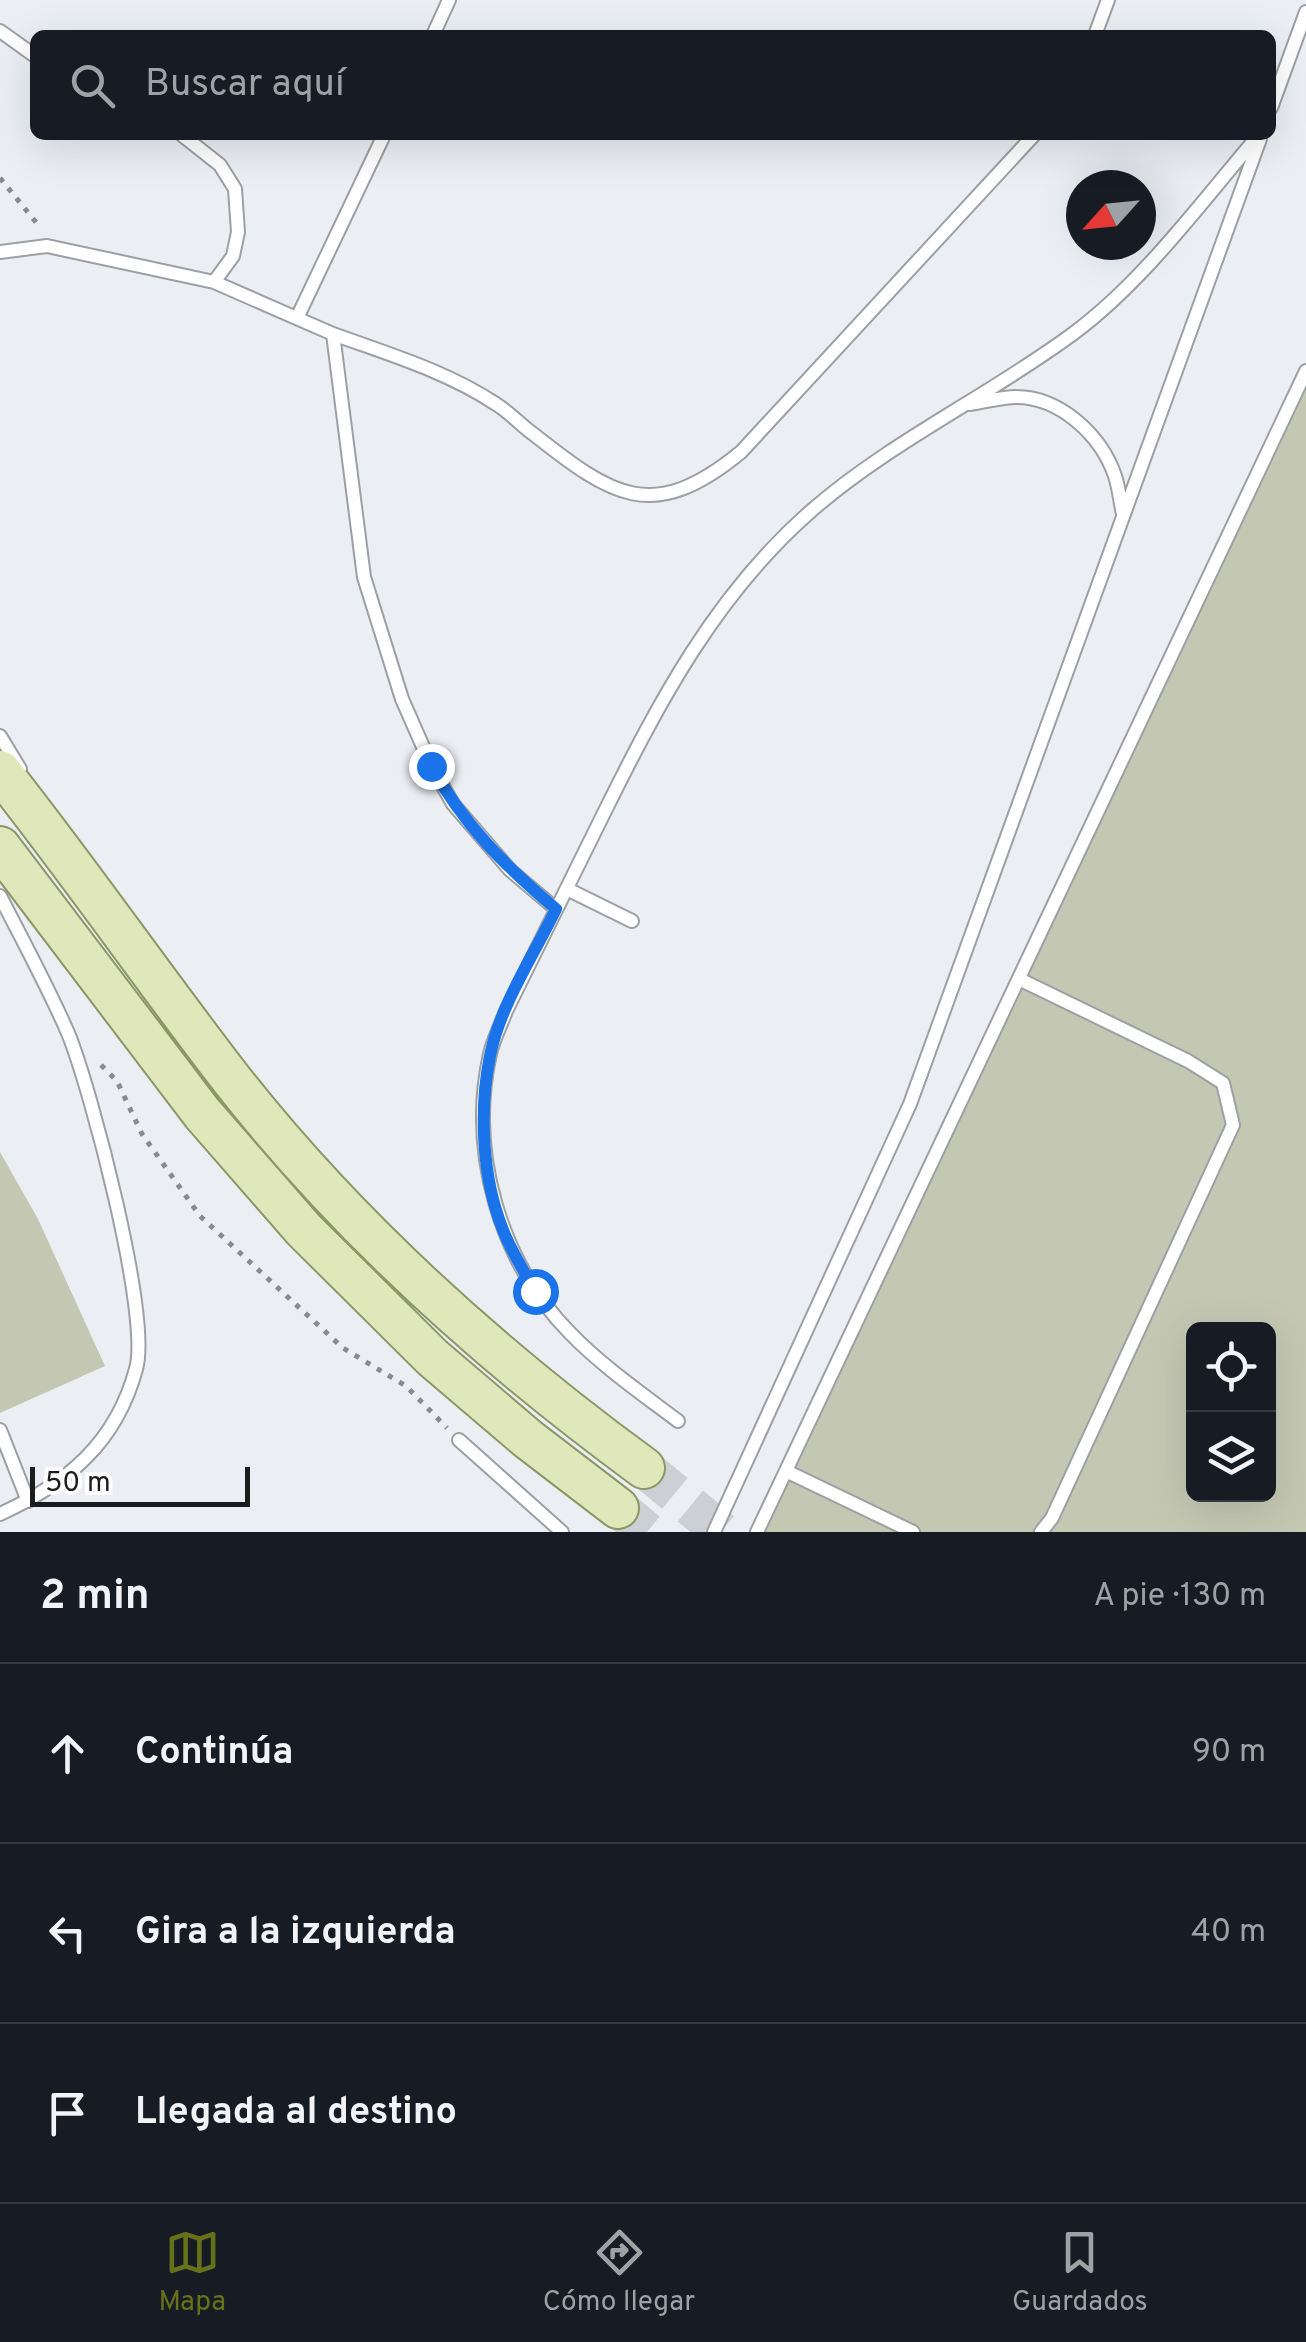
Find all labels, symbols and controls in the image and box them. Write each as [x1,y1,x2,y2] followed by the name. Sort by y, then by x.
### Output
[30,30,1276,140] search box
[65,58,120,113] icon: search
[145,61,345,110] text: Buscar aquí
[1066,170,1156,260] north arrow
[409,744,455,790] route end
[513,1269,559,1315] route start
[1186,1322,1276,1502] map controls
[1186,1322,1276,1412] button: locate
[1186,1412,1276,1502] button: layers
[30,1462,250,1506] scale bar
[45,1466,111,1502] text: 50 m
[40,1571,150,1624] text: 2 min
[1094,1577,1266,1617] text: A pie · 130 m
[40,1726,95,1781] icon: ahead
[135,1729,293,1778] text: Continúa
[1192,1733,1266,1773] text: 90 m
[40,1906,95,1961] icon: left
[135,1909,456,1958] text: Gira a la izquierda
[1191,1913,1266,1953] text: 40 m
[40,2086,95,2141] icon: arrive
[135,2089,457,2138] text: Llegada al destino
[158,2225,226,2321] tab: Mapa
[543,2225,695,2321] tab: Cómo llegar
[1012,2225,1148,2321] tab: Guardados

